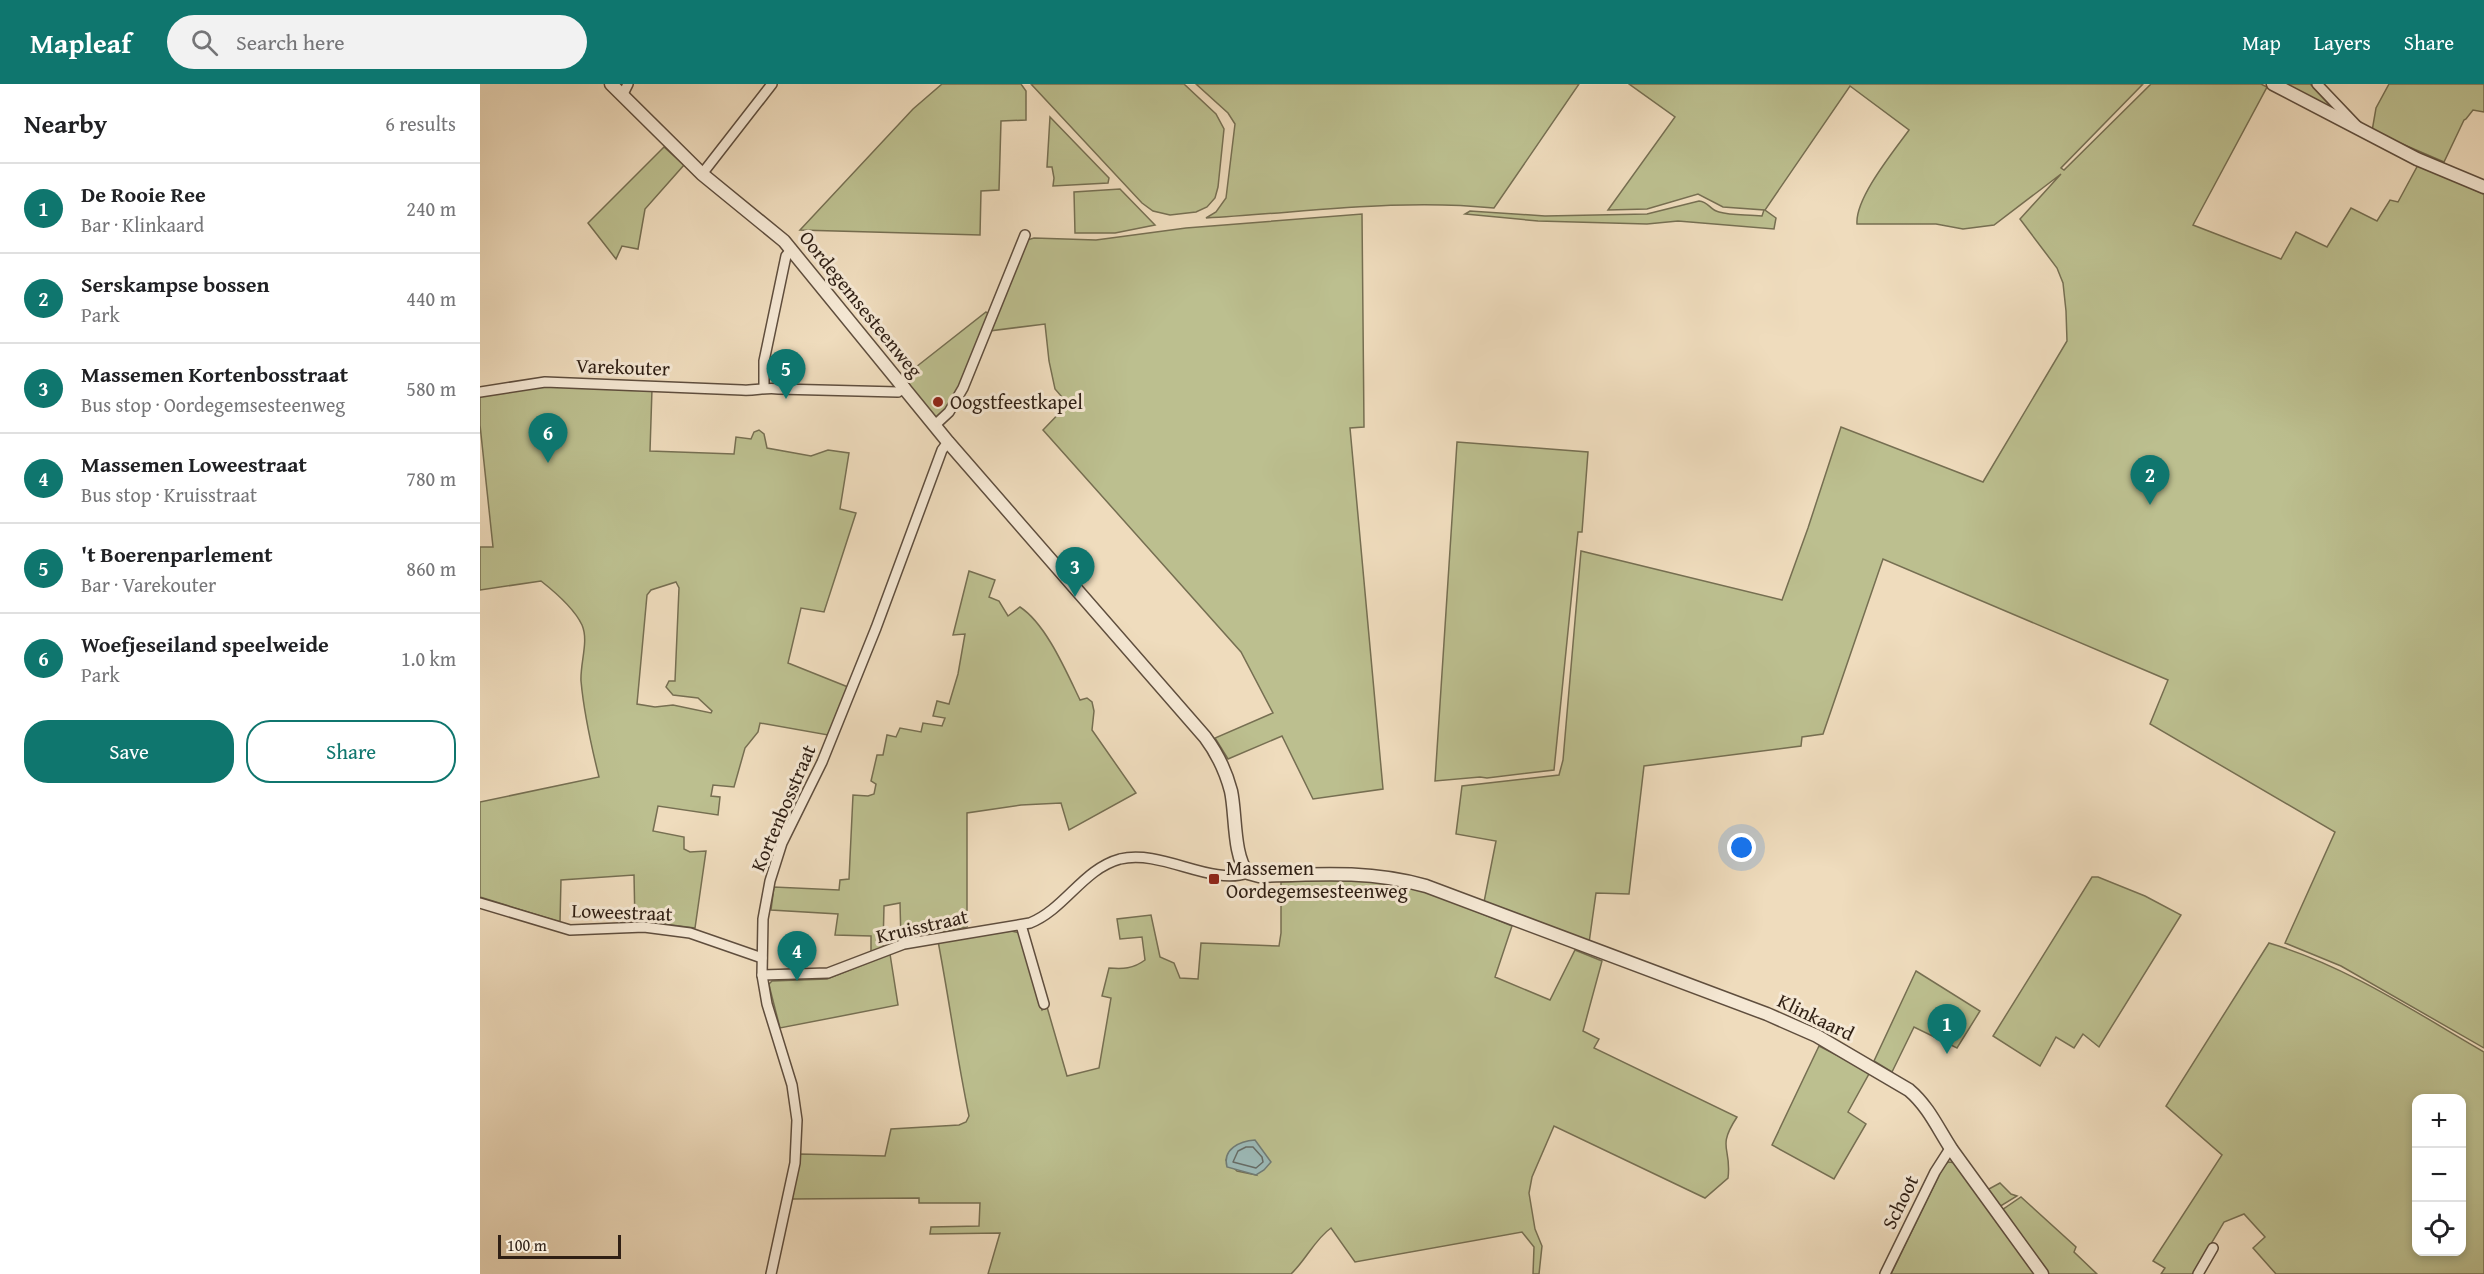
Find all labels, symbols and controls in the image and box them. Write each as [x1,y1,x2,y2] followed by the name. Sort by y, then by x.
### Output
[167,15,587,69] search box
[30,22,131,63] text: Mapleaf
[188,26,221,59] icon: search
[236,26,345,58] text: Search here
[2242,27,2281,58] text: Map
[2314,27,2371,58] text: Layers
[2404,27,2454,58] text: Share
[24,104,107,143] text: Nearby
[385,109,456,138] text: 6 results
[81,178,206,210] text: De Rooie Ree
[38,194,49,223] text: 1
[406,194,456,223] text: 240 m
[81,210,204,239] text: Bar · Klinkaard
[793,224,930,383] street label: Oordegemsesteenweg
[81,268,270,300] text: Serskampse bossen
[38,284,49,313] text: 2
[406,284,456,313] text: 440 m
[81,300,120,329] text: Park
[575,350,671,383] street label: Varekouter
[766,350,806,399] pin: 5
[81,358,348,390] text: Massemen Kortenbosstraat
[38,374,49,403] text: 3
[406,374,456,403] text: 580 m
[950,387,1083,416] place label: Oogstfeestkapel
[81,390,345,419] text: Bus stop · Oordegemsesteenweg
[931,395,945,409] marker: Oogstfeestkapel
[528,414,568,463] pin: 6
[81,448,307,480] text: Massemen Loweestraat
[2130,456,2170,505] pin: 2
[38,464,49,493] text: 4
[406,464,456,493] text: 780 m
[81,480,257,509] text: Bus stop · Kruisstraat
[81,538,273,570] text: 't Boerenparlement
[1056,548,1094,597] pin: 3
[38,554,49,583] text: 5
[406,554,456,583] text: 860 m
[81,570,216,599] text: Bar · Varekouter
[81,628,329,660] text: Woefjeseiland speelweide
[38,644,49,673] text: 6
[401,644,456,673] text: 1.0 km
[81,660,120,689] text: Park
[24,720,234,783] button: Save
[246,720,456,783] button: Share
[743,740,822,876] street label: Kortenbosstraat
[1727,833,1756,862] your location
[1226,853,1408,905] place label: Massemen Oordegemsesteenweg
[1207,872,1221,886] marker: Massemen Oordegemsesteenweg
[571,895,673,928] street label: Loweestraat
[873,901,971,950] street label: Kruisstraat
[778,932,816,981] pin: 4
[1773,986,1860,1048] street label: Klinkaard
[1928,1004,1966,1054] pin: 1
[2412,1094,2466,1256] map controls
[2412,1094,2466,1148] button: +
[2412,1148,2466,1202] button: −
[1874,1170,1925,1234] street label: Schoot
[2412,1202,2466,1256] button: locate
[498,1232,621,1260] scale bar
[507,1233,547,1257] text: 100 m

